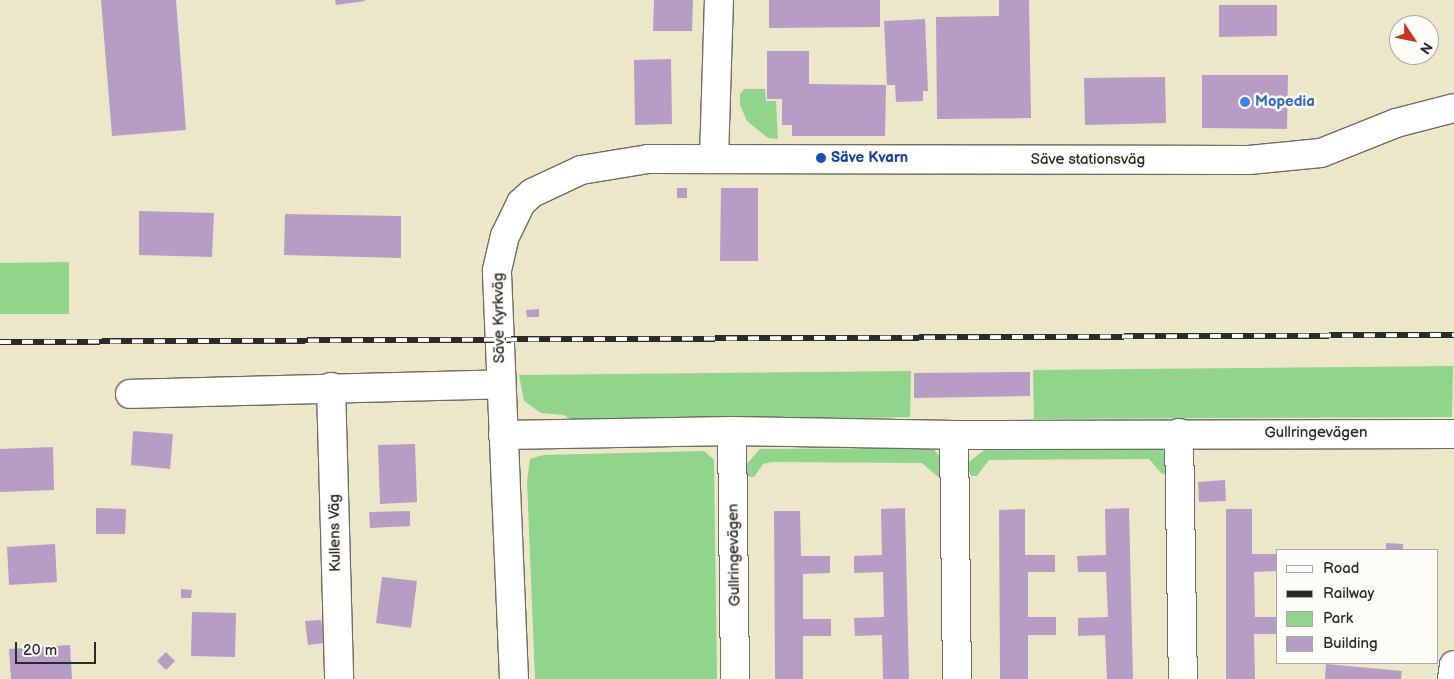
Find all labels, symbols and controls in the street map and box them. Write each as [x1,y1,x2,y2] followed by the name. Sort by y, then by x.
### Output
[1389,15,1439,65] north arrow
[1416,39,1436,57] text: N
[1255,93,1315,111] place label: Mopedia
[1239,96,1251,108] marker: Mopedia
[831,149,908,167] place label: Säve Kvarn
[1031,151,1145,169] street label: Säve stationsväg
[815,152,827,164] marker: Säve Kvarn
[489,273,509,363] street label: Säve Kyrkväg
[1265,424,1367,442] street label: Gullringevägen
[325,494,345,572] street label: Kullens Väg
[724,503,744,607] street label: Gullringevägen
[1276,549,1439,664] legend
[1323,559,1359,578] text: Road
[1323,584,1374,603] text: Railway
[1323,609,1353,628] text: Park
[18,632,99,664] scale bar
[1323,634,1378,653] text: Building
[23,641,57,660] text: 20 m

